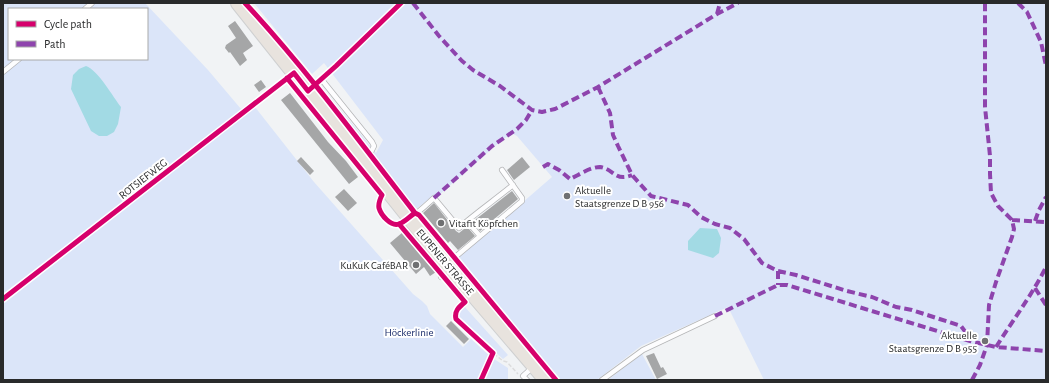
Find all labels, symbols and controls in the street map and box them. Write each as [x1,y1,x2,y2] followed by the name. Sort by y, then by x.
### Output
[8,8,148,60] legend
[44,18,92,31] text: Cycle path
[44,38,66,50] text: Path
[117,157,169,201] street label: ROTSIEFWEG
[575,185,664,209] place label: Aktuelle Staatsgrenze D B 956
[562,191,572,201] marker: Aktuelle Staatsgrenze D B 956
[436,218,446,228] marker: Vitafit Köpfchen
[449,218,518,229] place label: Vitafit Köpfchen
[414,227,476,298] street label: EUPENER STRASSE
[340,260,408,271] place label: KuKuK CaféBAR
[411,260,421,270] marker: KuKuK CaféBAR
[384,327,434,338] park label: Höckerlinie
[889,330,977,354] place label: Aktuelle Staatsgrenze D B 955
[980,336,990,346] marker: Aktuelle Staatsgrenze D B 955

